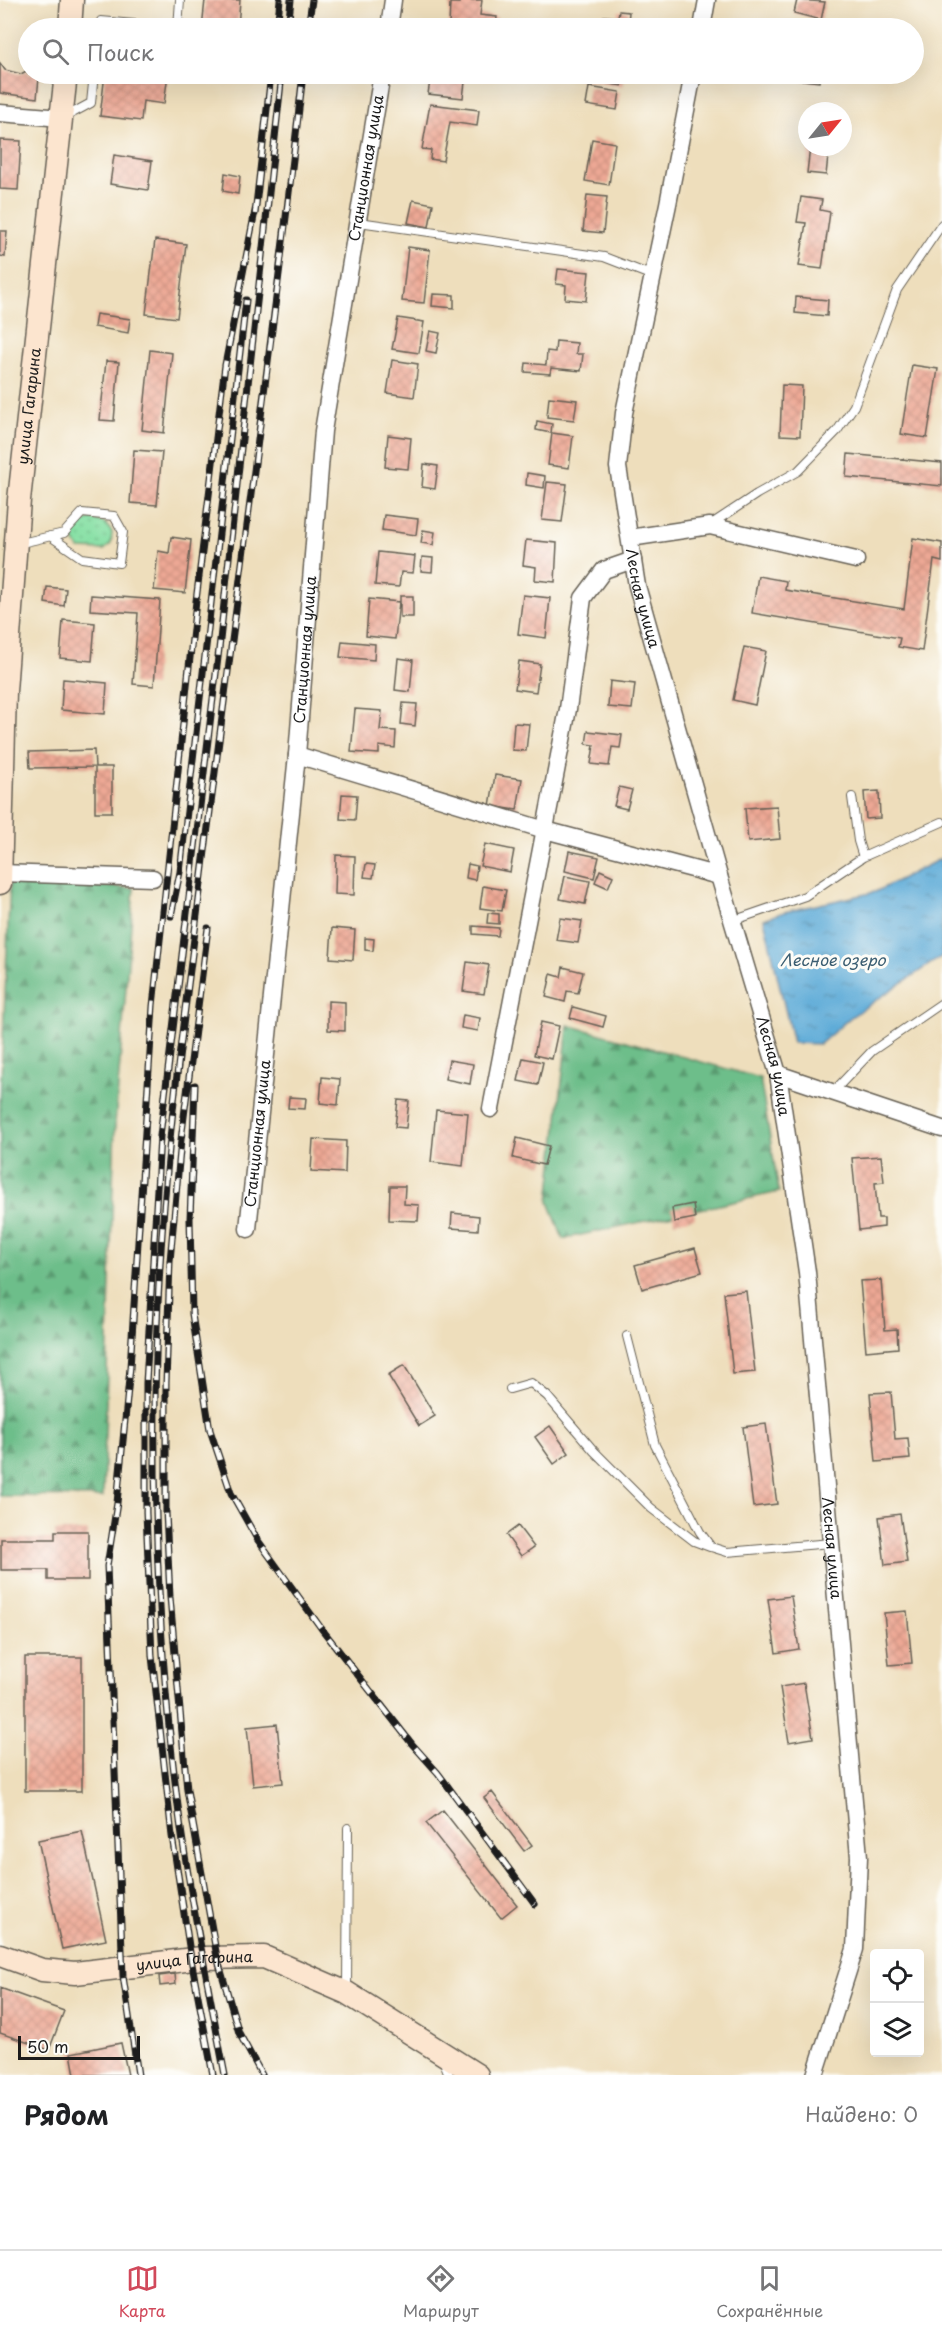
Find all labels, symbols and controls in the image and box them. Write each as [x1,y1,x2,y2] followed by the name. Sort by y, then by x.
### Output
[18,18,924,84] search box
[39,35,72,68] icon: search
[87,35,154,68] text: Поиск
[342,92,388,243] street label: Станционная улица
[798,102,852,156] north arrow
[10,346,46,465] street label: улица Гагарина
[621,547,667,651] street label: Лесная улица
[287,574,321,724] street label: Станционная улица
[780,947,887,971] water label: Лесное озеро
[751,1013,797,1118] street label: Лесная улица
[237,1058,275,1208] street label: Станционная улица
[817,1496,849,1600] street label: Лесная улица
[135,1944,254,1976] street label: улица Гагарина
[870,1949,924,2057] map controls
[870,1949,924,2003] button: locate
[870,2003,924,2057] button: layers
[18,2033,140,2060] scale bar
[27,2034,68,2058] text: 50 m
[24,2095,109,2134] text: Рядом
[805,2099,918,2129] text: Найдено: 0
[119,2262,166,2322] tab: Карта
[403,2262,479,2322] tab: Маршрут
[716,2262,823,2322] tab: Сохранённые

